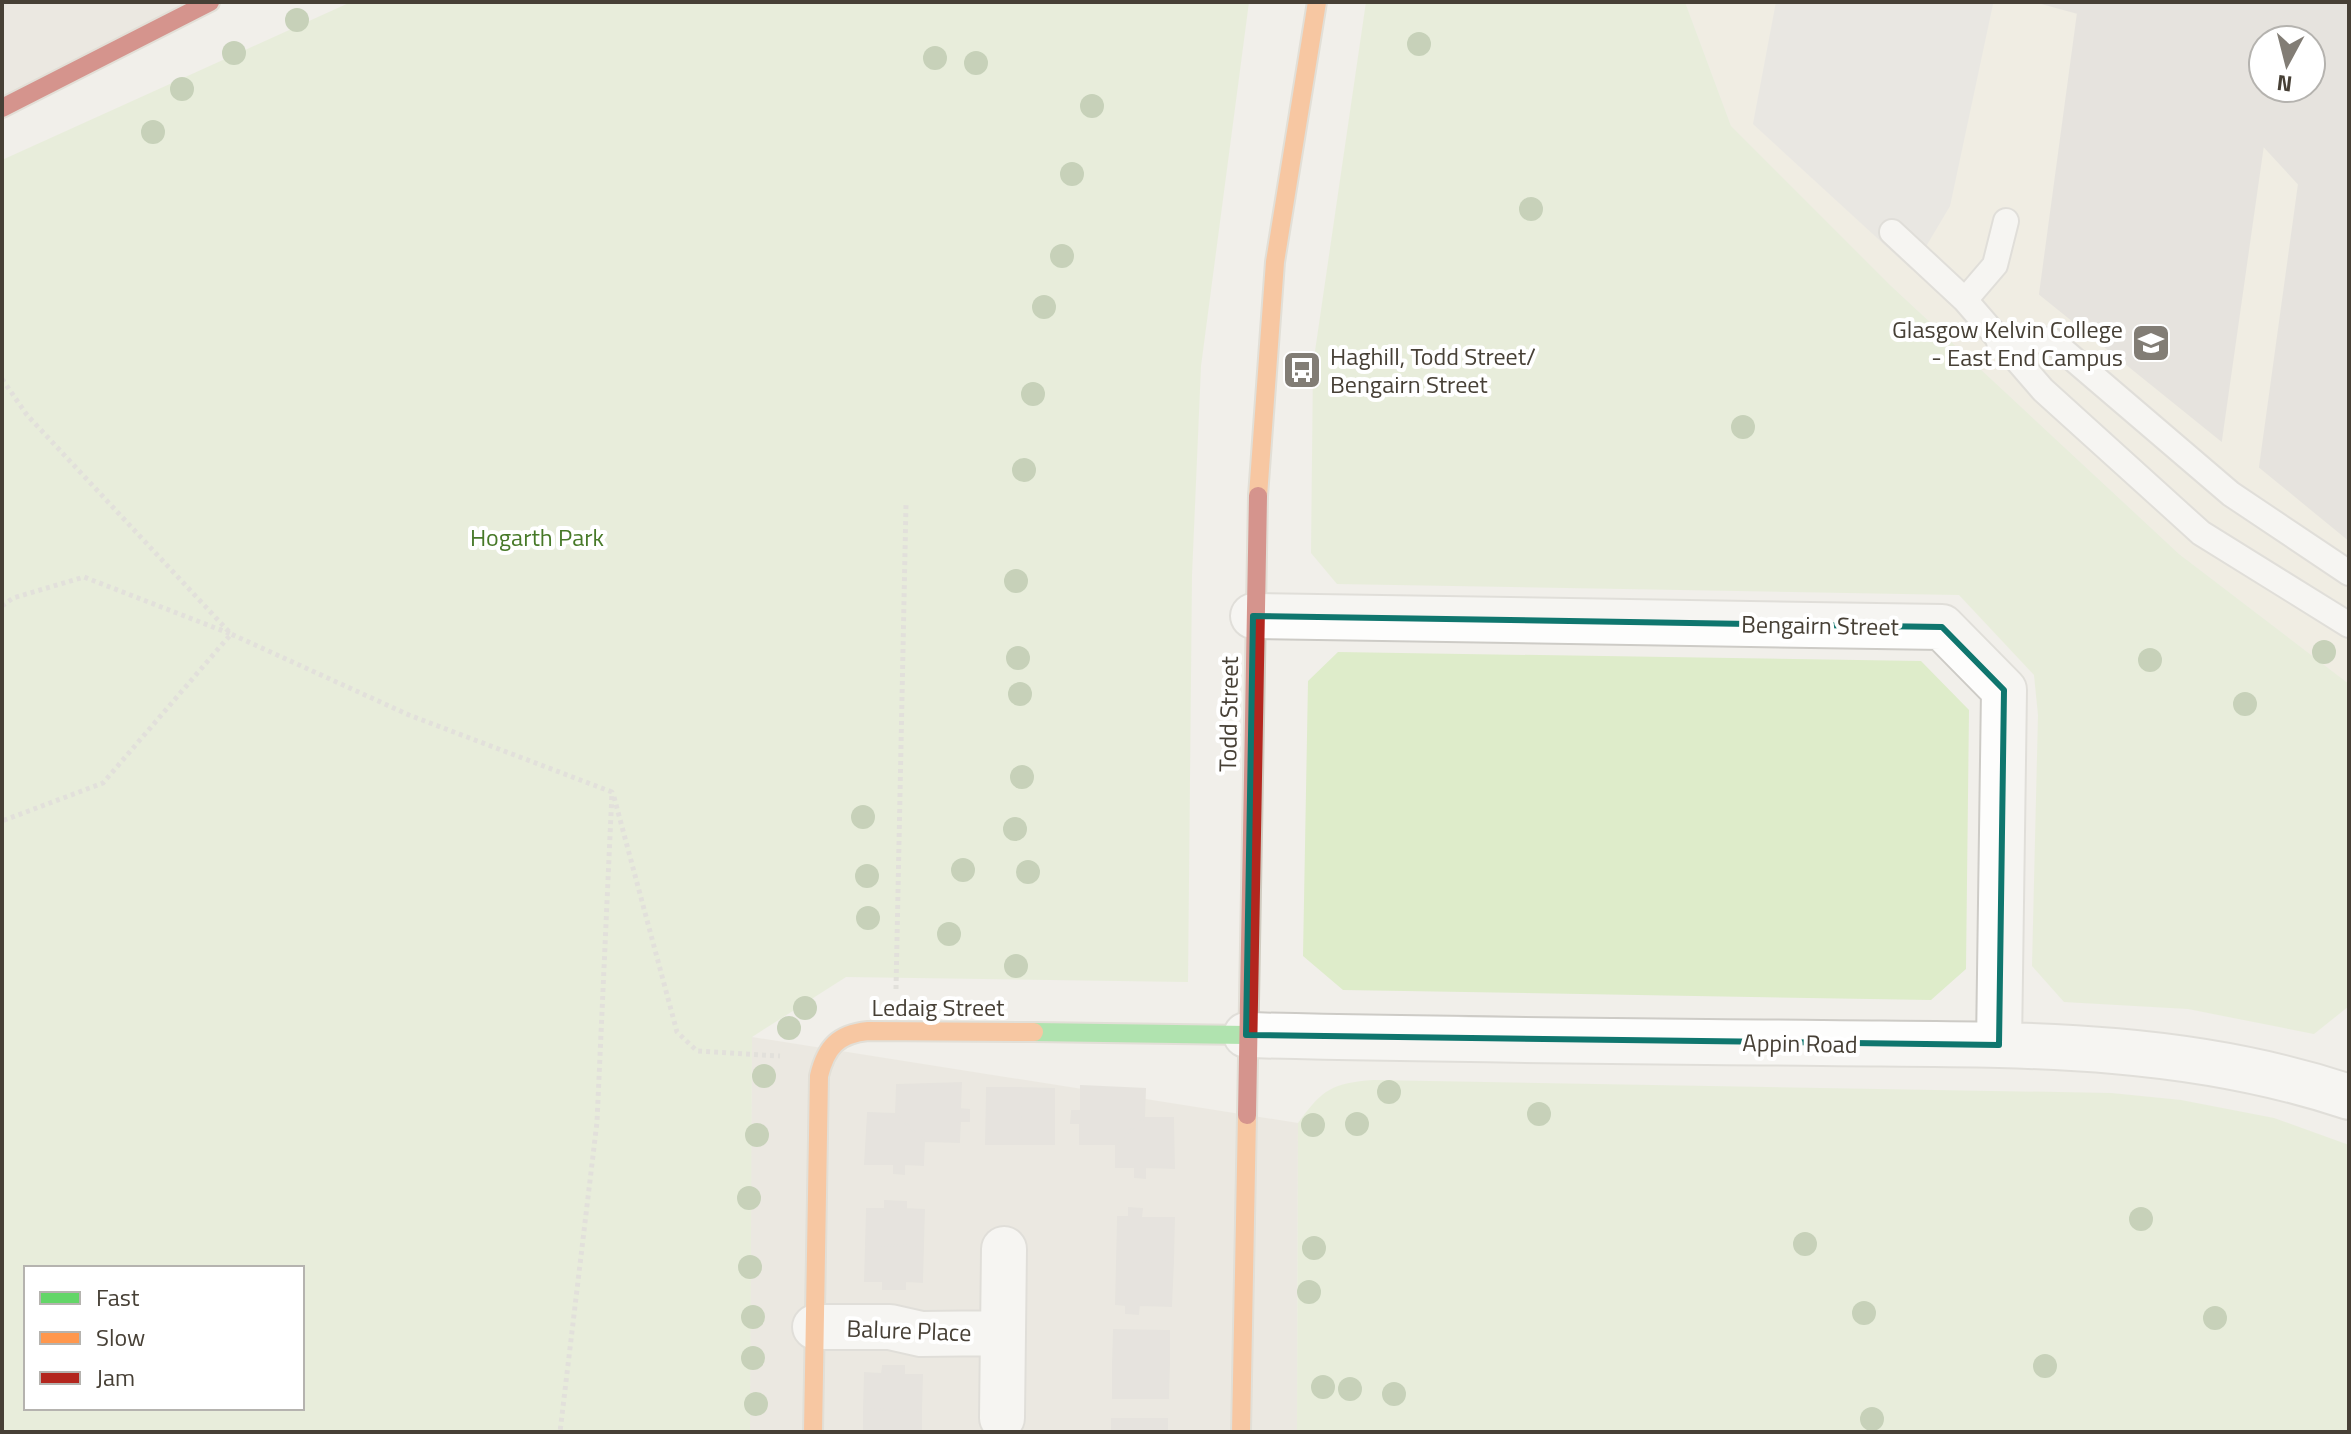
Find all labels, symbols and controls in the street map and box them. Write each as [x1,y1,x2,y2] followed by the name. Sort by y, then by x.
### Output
[2247,24,2327,104] north arrow
[2275,66,2294,102] text: N
[1892,311,2123,375] place label: Glasgow Kelvin College - East End Campus
[2130,322,2172,364] school or university icon: Glasgow Kelvin College - East End Campus
[1330,338,1536,402] place label: Haghill, Todd Street/ Bengairn Street
[1281,349,1323,391] bus stop icon: Haghill, Todd Street/ Bengairn Street
[470,519,604,555] park label: Hogarth Park
[1741,606,1900,644] street label: Bengairn Street
[1209,655,1247,772] street label: Todd Street
[872,989,1005,1025] street label: Ledaig Street
[1742,1024,1858,1062] street label: Appin Road
[24,1266,304,1410] legend
[96,1279,140,1315] text: Fast
[846,1310,972,1350] street label: Balure Place
[96,1319,145,1355] text: Slow
[96,1359,135,1395] text: Jam

